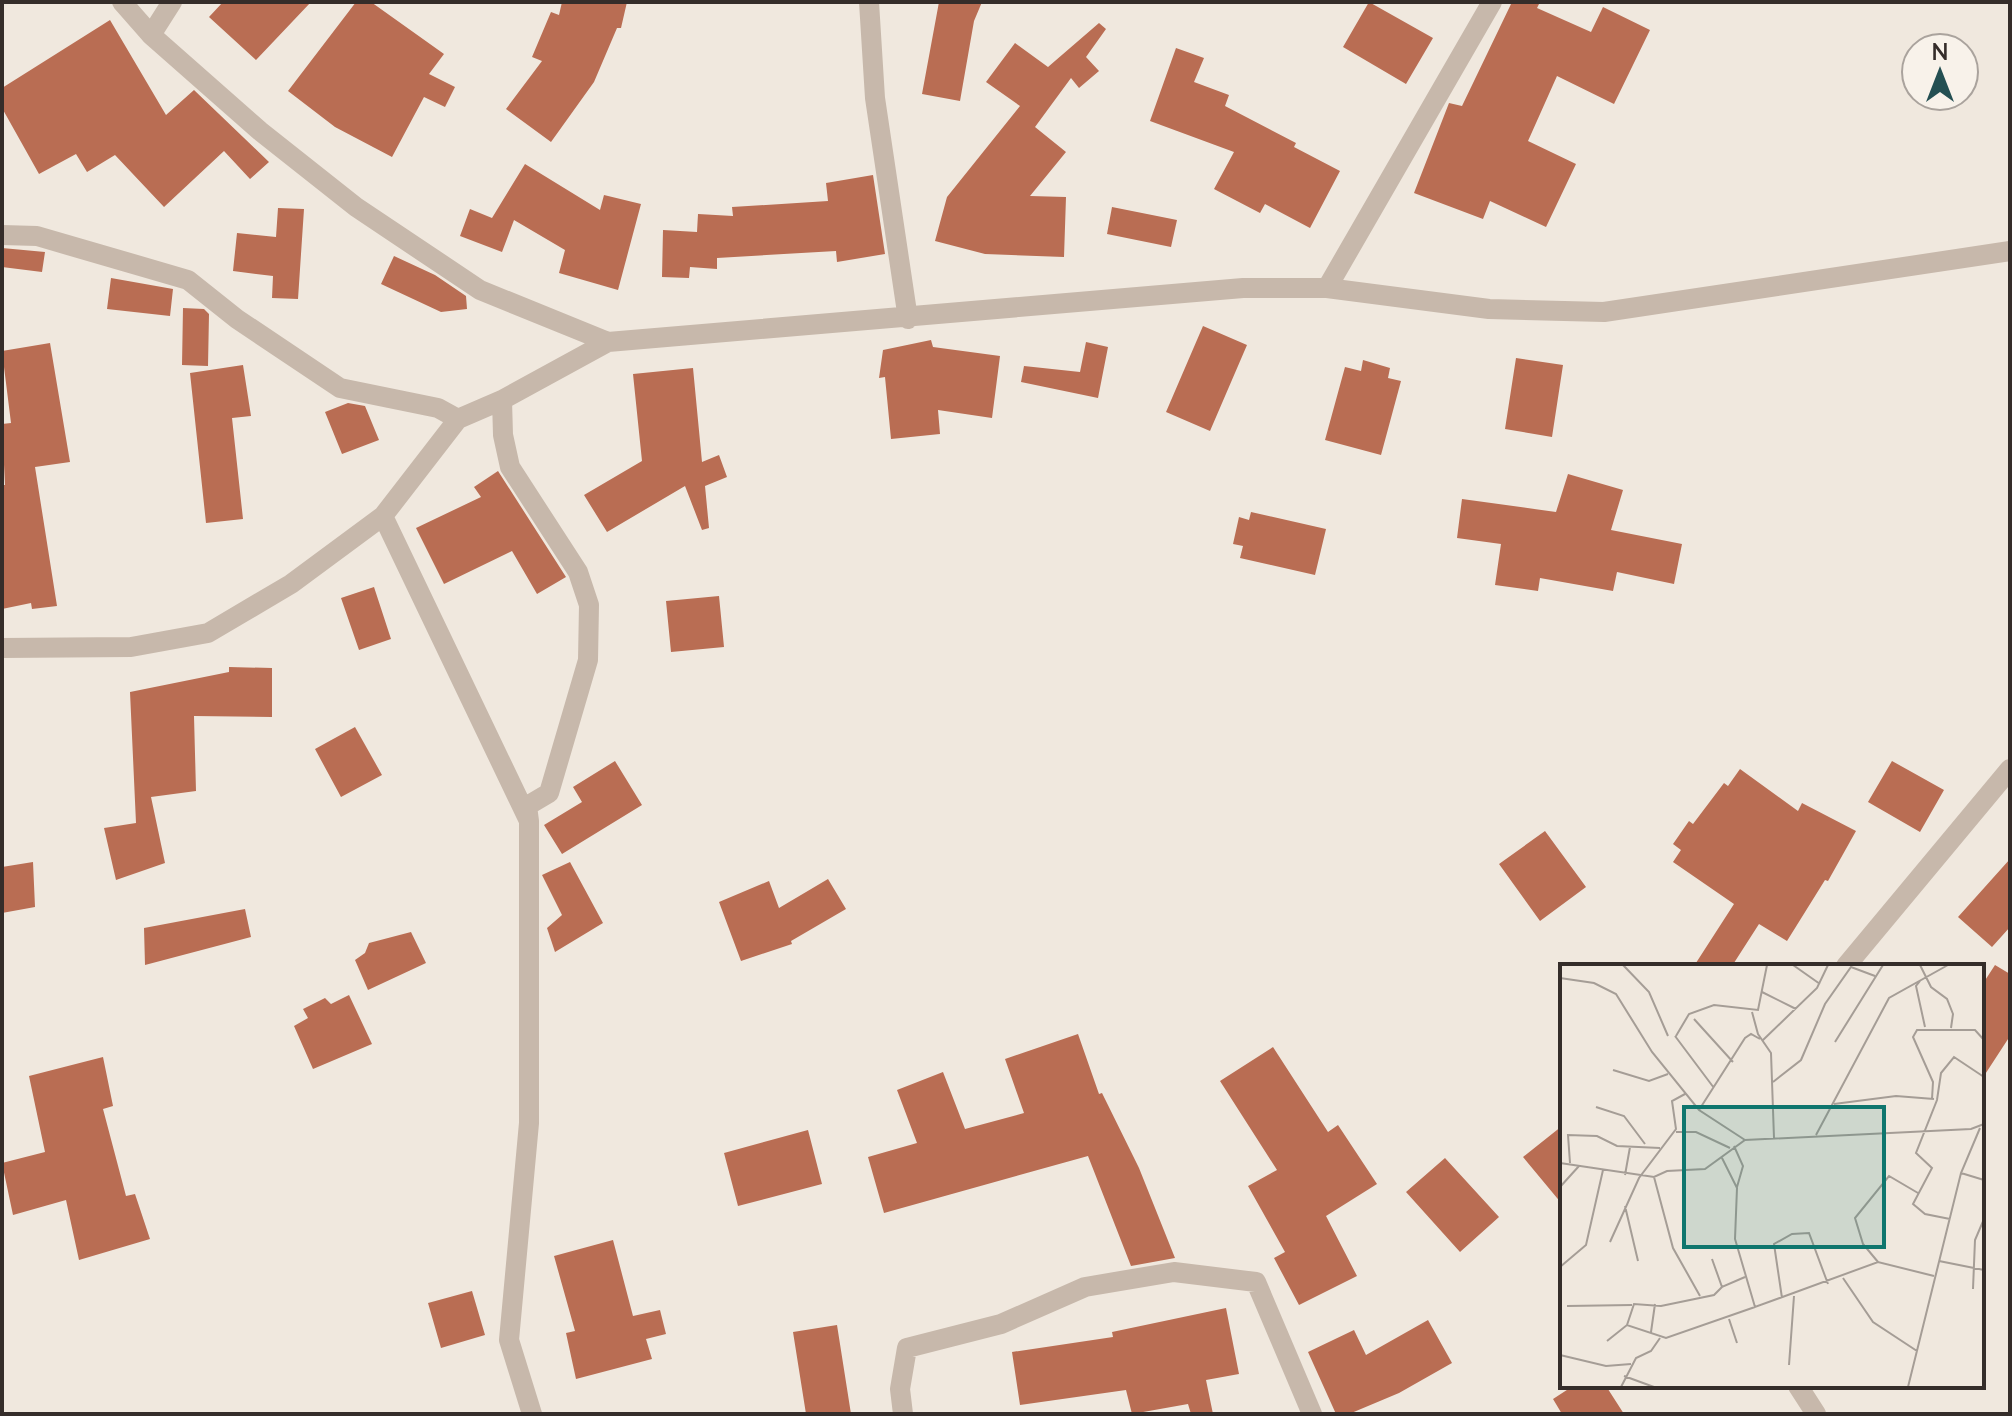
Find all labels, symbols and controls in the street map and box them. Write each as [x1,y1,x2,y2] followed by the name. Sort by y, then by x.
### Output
[1900,32,1980,112] north arrow
[1932,38,1948,65] text: N
[1560,964,1984,1388] inset map

